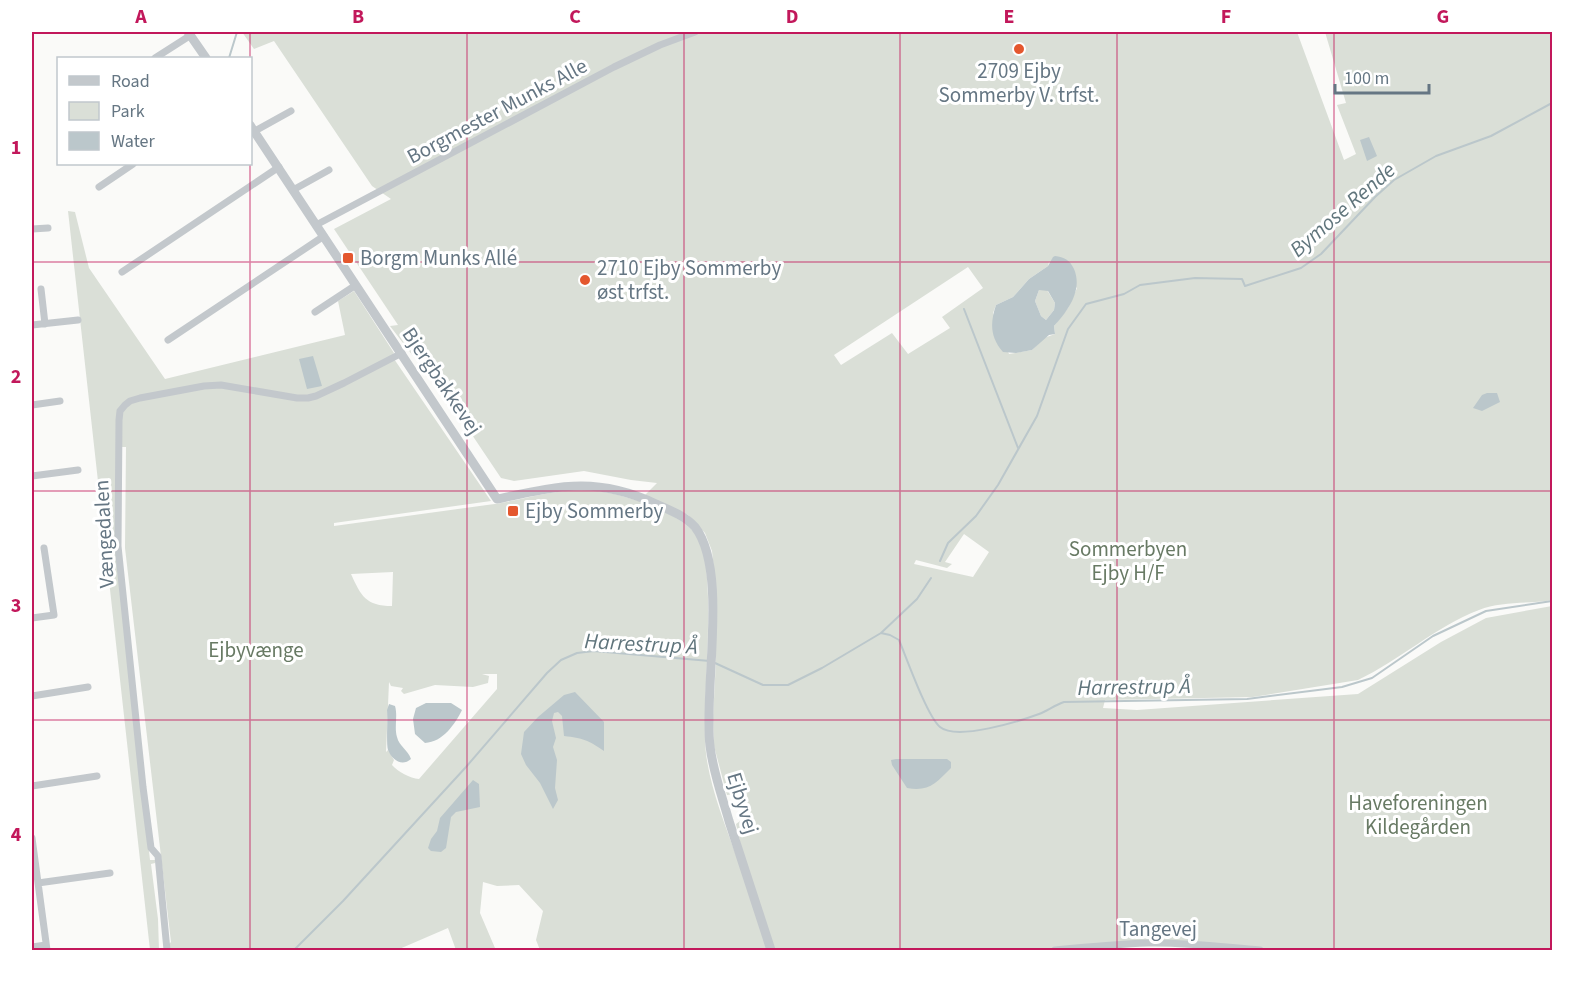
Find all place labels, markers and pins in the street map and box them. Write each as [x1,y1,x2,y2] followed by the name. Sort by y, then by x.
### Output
[1012,42,1026,56] marker: 2709 Ejby Sommerby V. trfst.
[939,56,1099,110] place label: 2709 Ejby Sommerby V. trfst.
[360,243,517,273] place label: Borgm Munks Allé
[341,251,355,265] marker: Borgm Munks Allé
[597,253,781,307] place label: 2710 Ejby Sommerby øst trfst.
[578,273,592,287] marker: 2710 Ejby Sommerby øst trfst.
[525,496,663,526] place label: Ejby Sommerby
[506,504,520,518] marker: Ejby Sommerby

